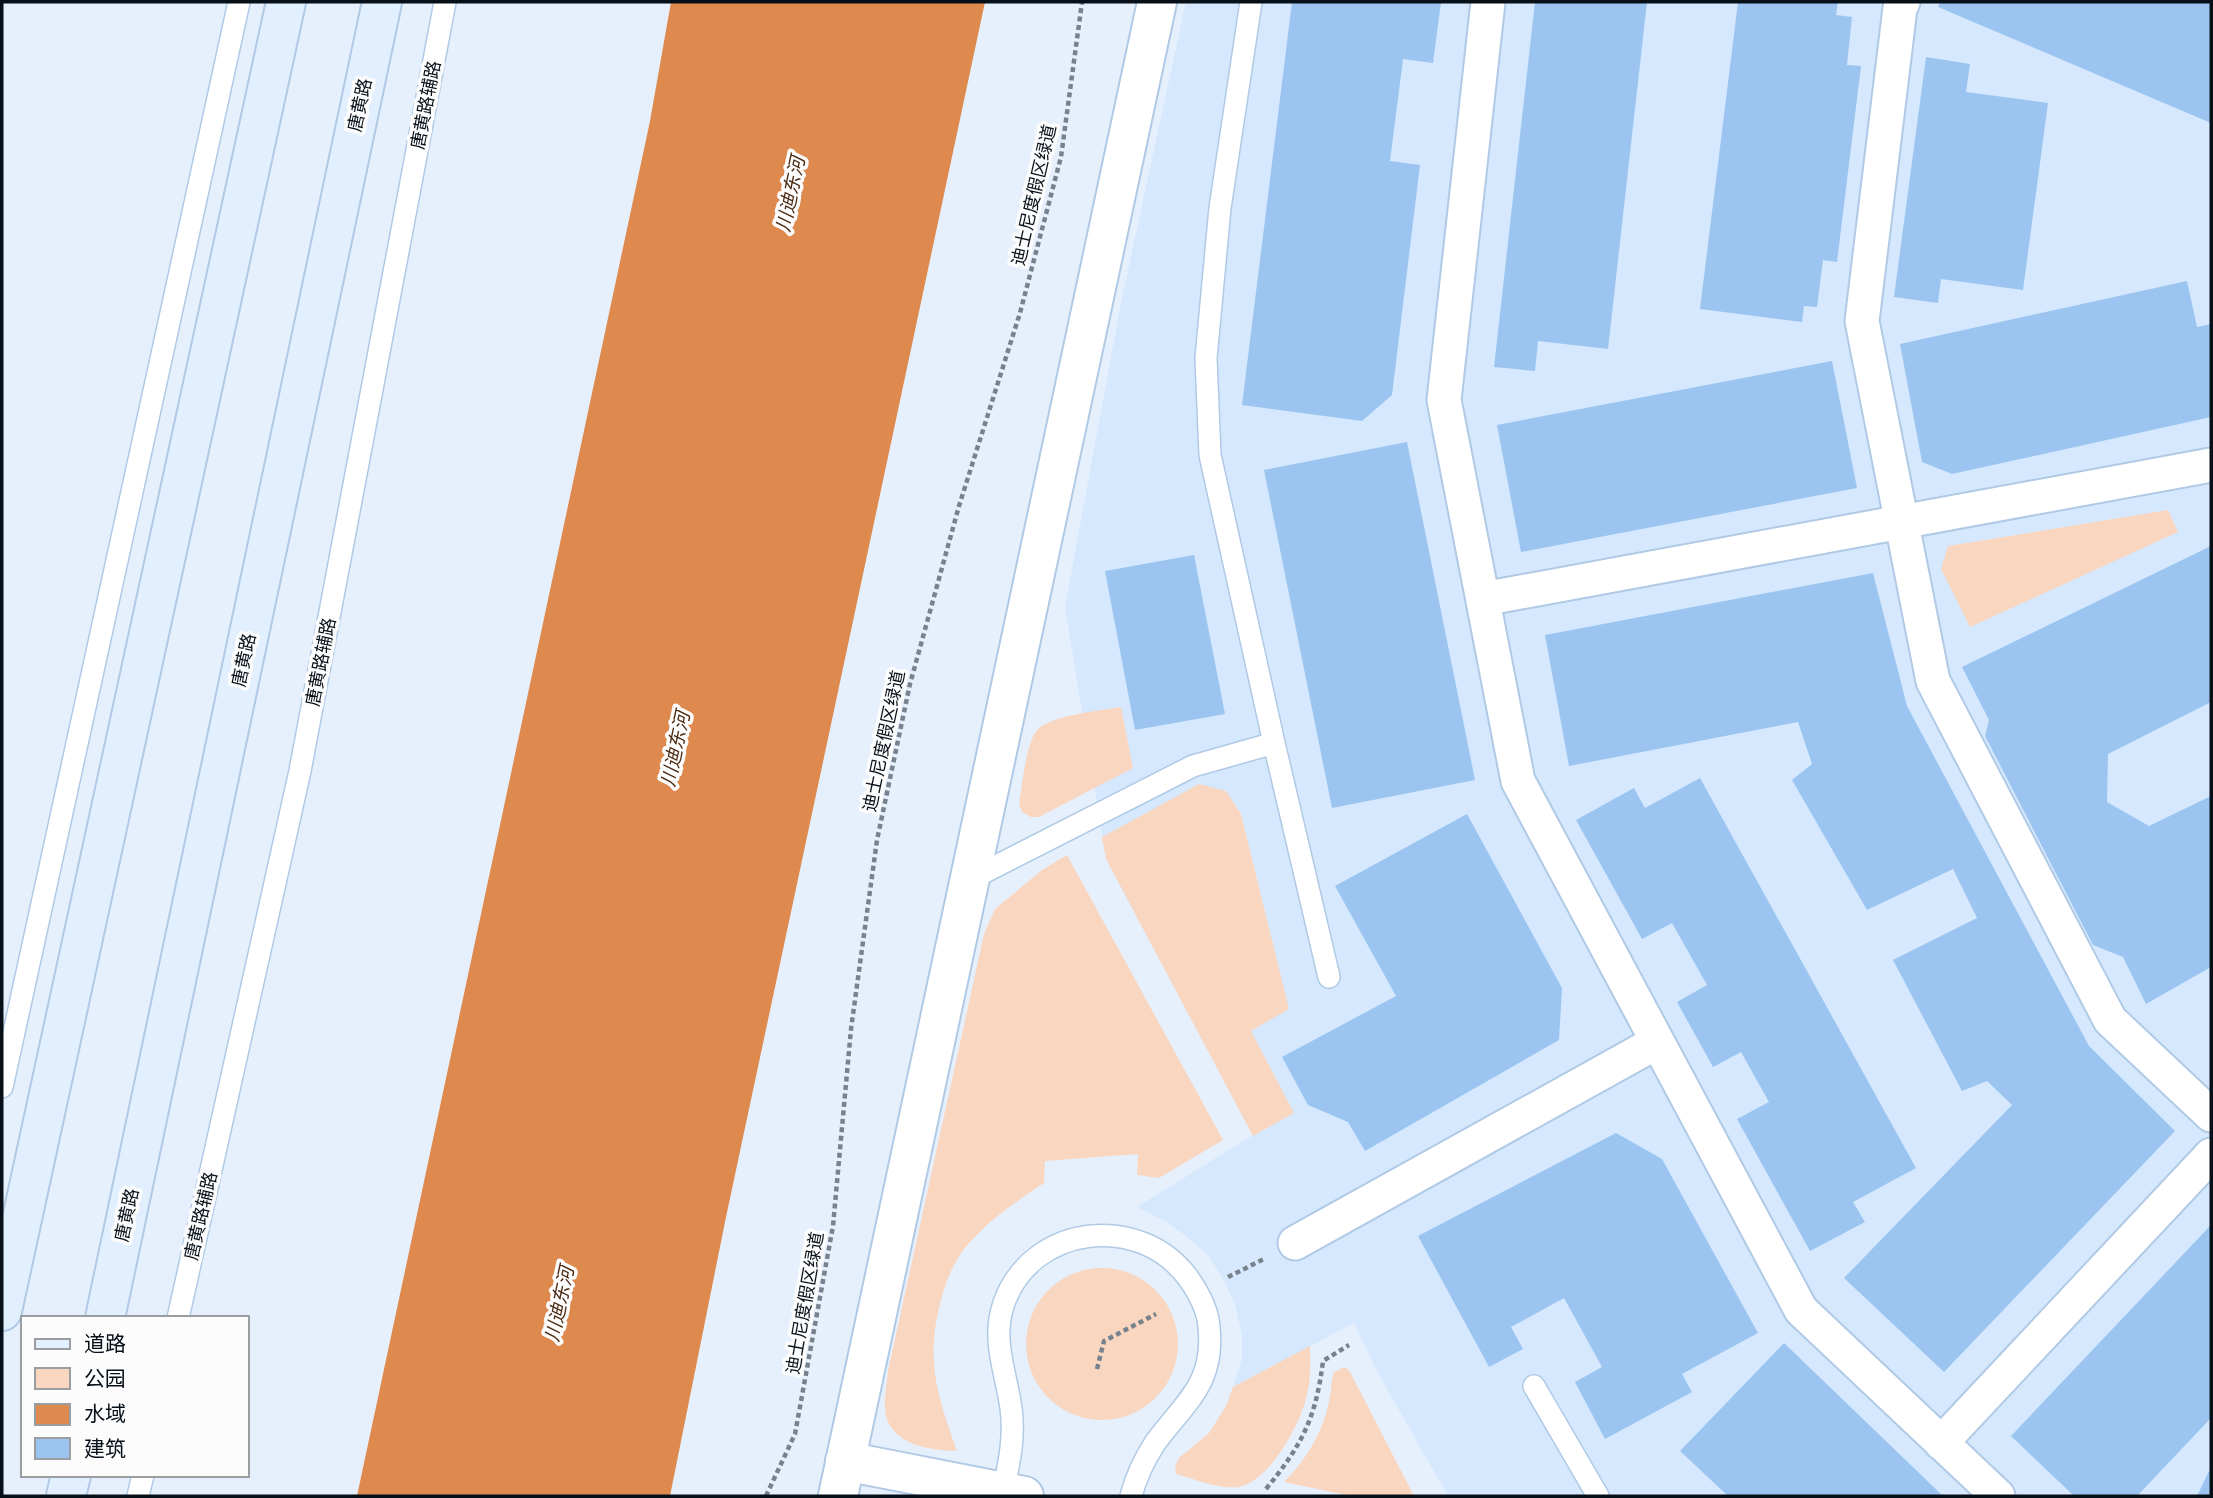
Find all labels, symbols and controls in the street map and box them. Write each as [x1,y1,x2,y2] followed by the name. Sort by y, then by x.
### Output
[407,59,444,151] street label: 唐黄路辅路
[344,76,375,133] street label: 唐黄路
[1007,122,1060,267] street label: 迪士尼度假区绿道
[771,151,809,233] water label: 川迪东河
[302,616,339,708] street label: 唐黄路辅路
[228,631,259,688] street label: 唐黄路
[858,668,909,814] street label: 迪士尼度假区绿道
[656,706,694,788] water label: 川迪东河
[180,1170,221,1262] street label: 唐黄路辅路
[111,1186,142,1243] street label: 唐黄路
[782,1230,827,1376] street label: 迪士尼度假区绿道
[540,1261,578,1343] water label: 川迪东河
[21,1316,248,1477] legend
[84,1331,126,1356] text: 道路
[84,1366,126,1391] text: 公园
[84,1401,126,1426] text: 水域
[84,1436,126,1461] text: 建筑

